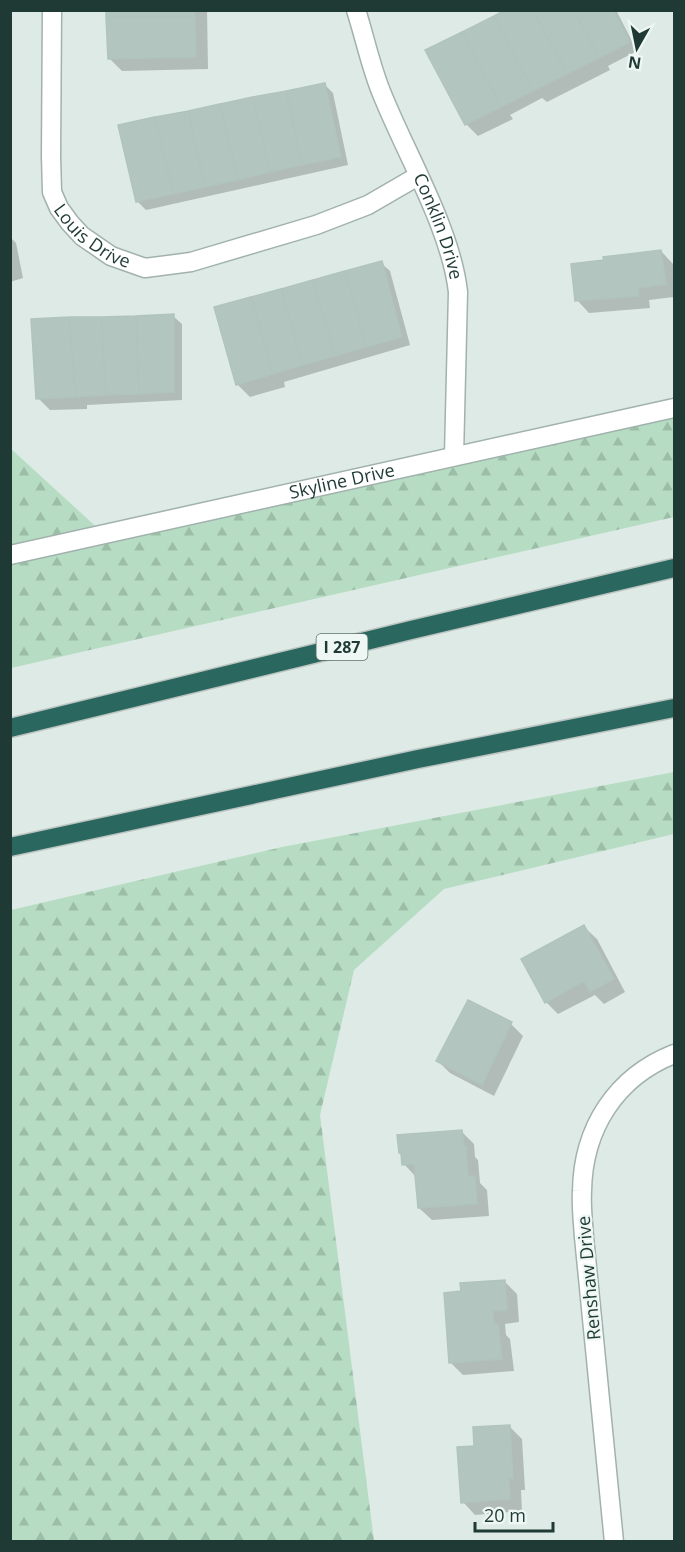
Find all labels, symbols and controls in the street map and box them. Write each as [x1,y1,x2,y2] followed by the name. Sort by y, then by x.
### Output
[607,18,667,78] north arrow
[627,51,643,75] text: N
[408,169,469,281] street label: Conklin Drive
[49,199,134,273] street label: Louis Drive
[287,457,397,504] street label: Skyline Drive
[316,634,368,660] road number: I 287
[571,1215,605,1341] street label: Renshaw Drive
[475,1495,553,1533] scale bar
[484,1503,526,1527] text: 20 m

